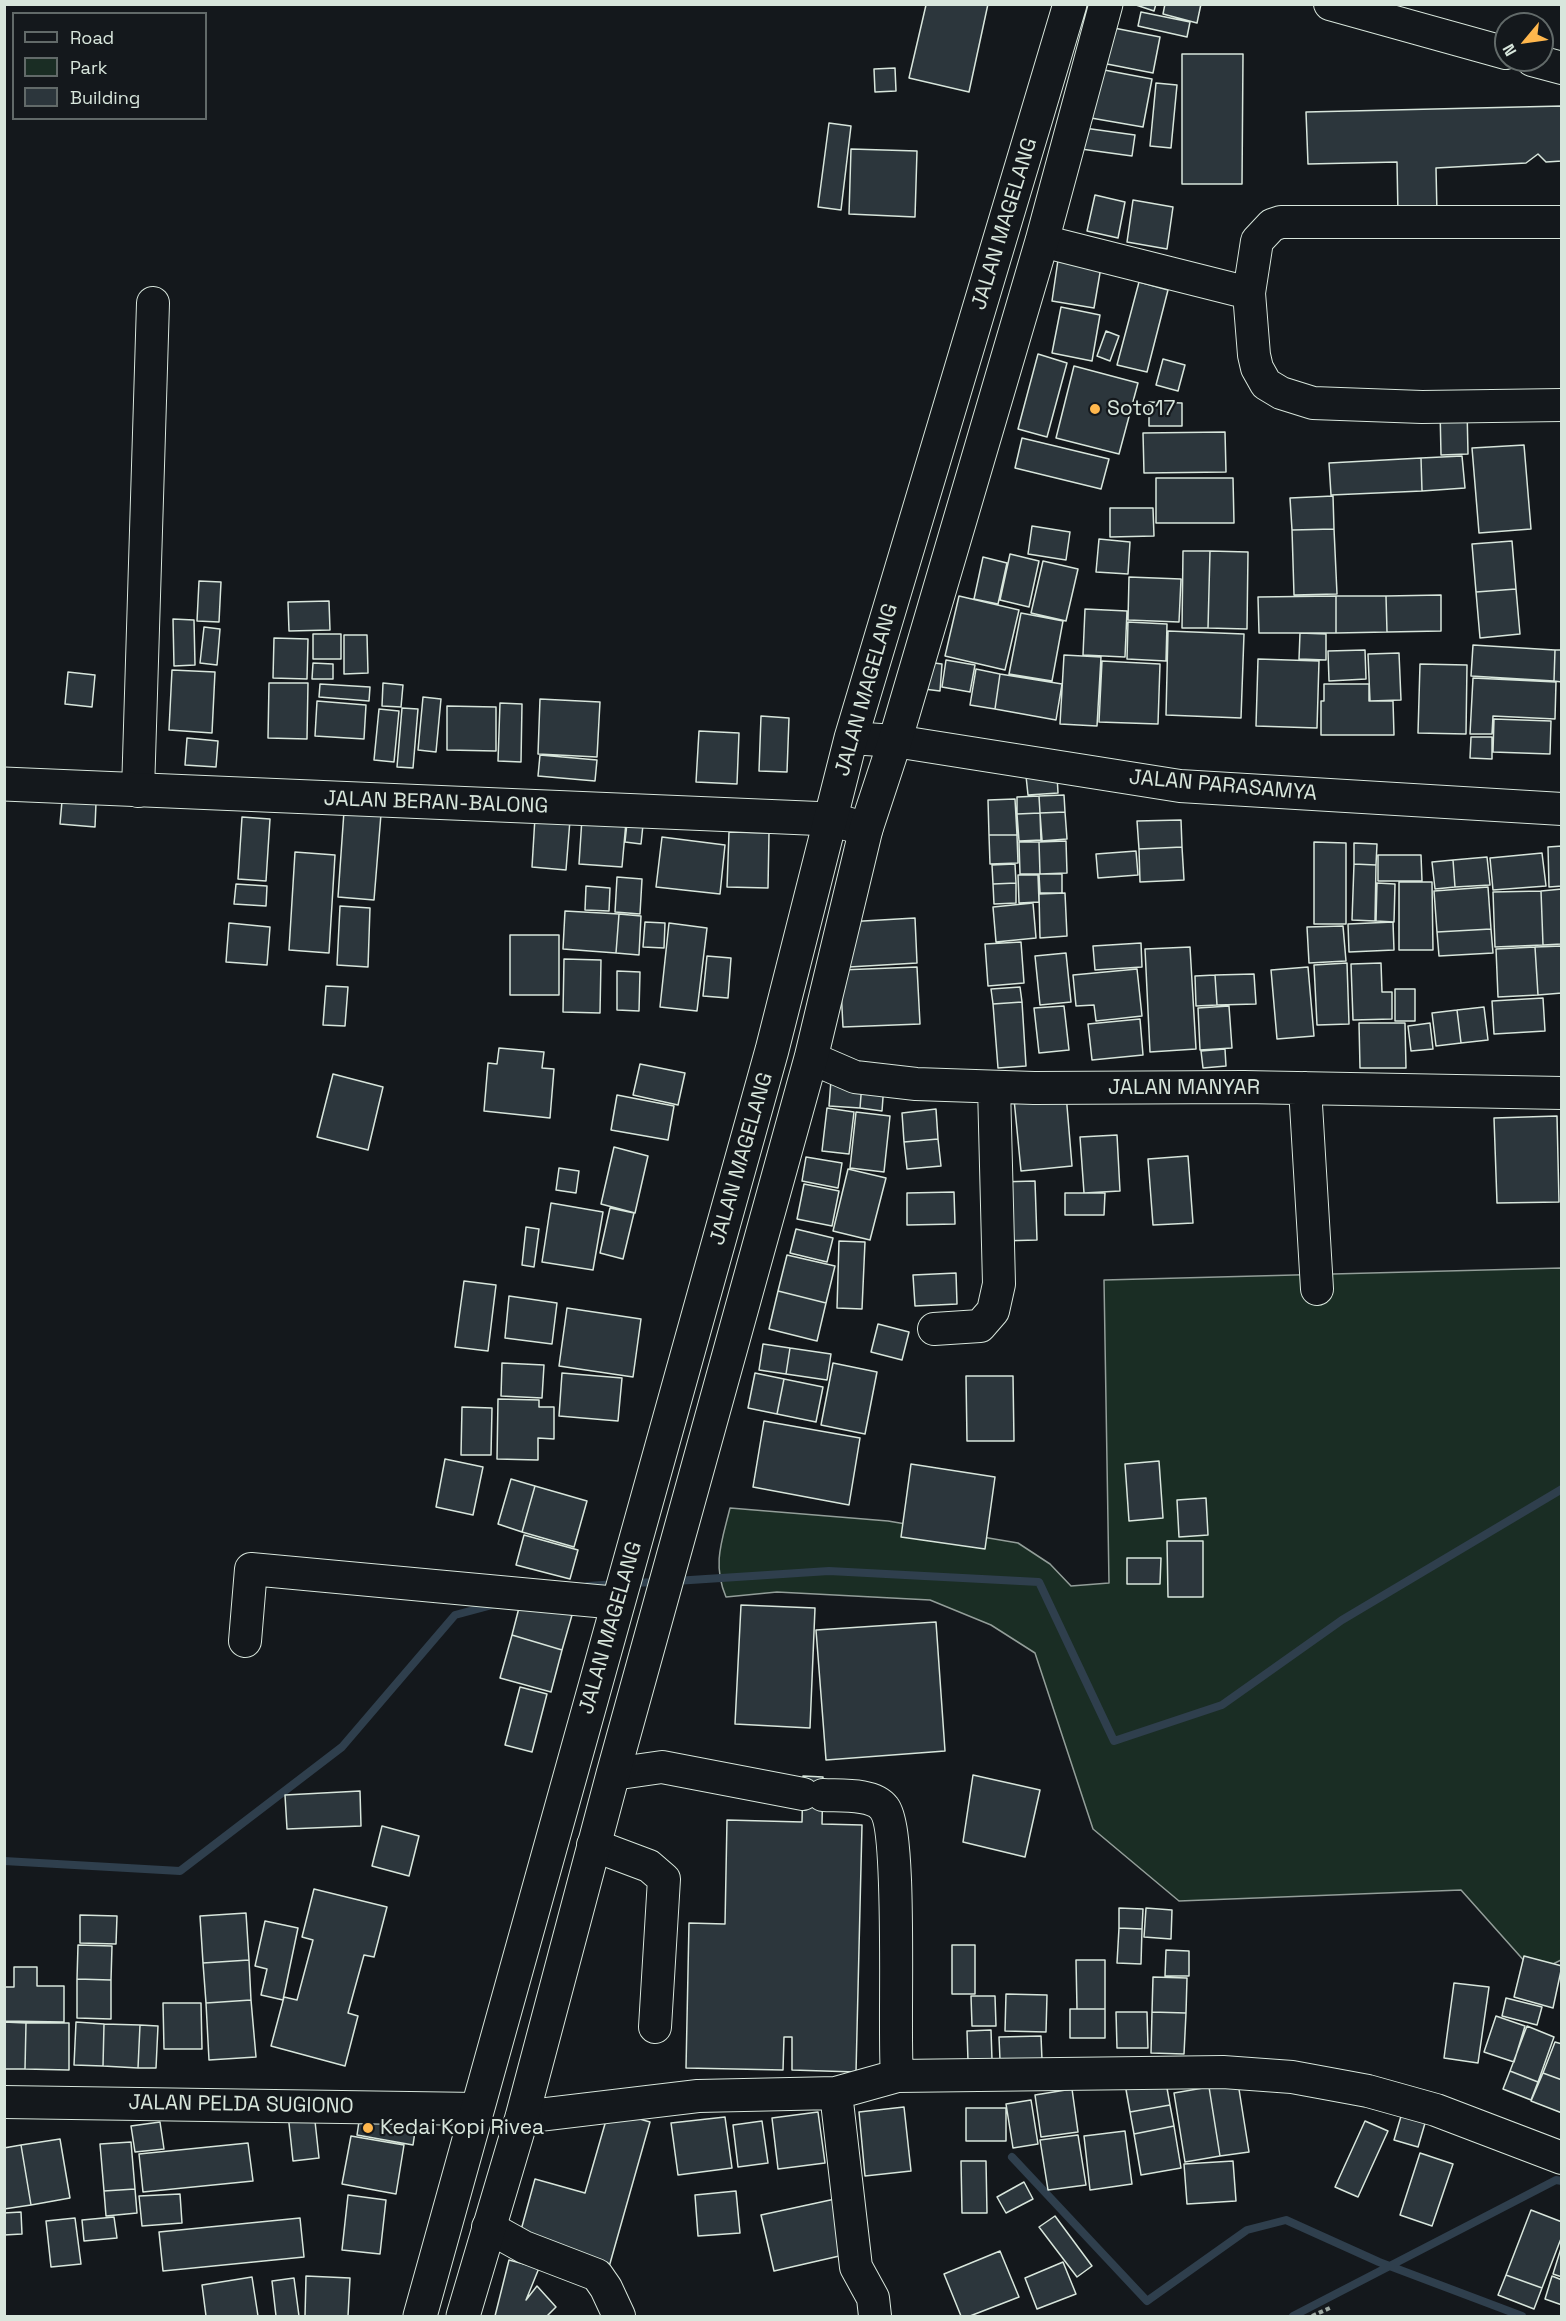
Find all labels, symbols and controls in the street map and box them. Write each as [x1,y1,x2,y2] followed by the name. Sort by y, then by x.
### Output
[12,12,207,120] legend
[1494,12,1554,72] north arrow
[70,26,114,49] text: Road
[1498,40,1521,60] text: N
[70,56,107,79] text: Park
[70,86,140,109] text: Building
[967,135,1043,313] street label: JALAN MAGELANG
[1107,396,1175,422] place label: Soto17
[1088,402,1102,416] marker: Soto17
[830,601,904,779] street label: JALAN MAGELANG
[1128,765,1318,807] street label: JALAN PARASAMYA
[323,786,549,820] street label: JALAN BERAN-BALONG
[705,1070,779,1248] street label: JALAN MAGELANG
[1108,1075,1260,1101] street label: JALAN MANYAR
[574,1539,648,1717] street label: JALAN MAGELANG
[128,2090,354,2120] street label: JALAN PELDA SUGIONO
[380,2115,544,2141] place label: Kedai Kopi Rivea
[361,2121,375,2135] marker: Kedai Kopi Rivea

